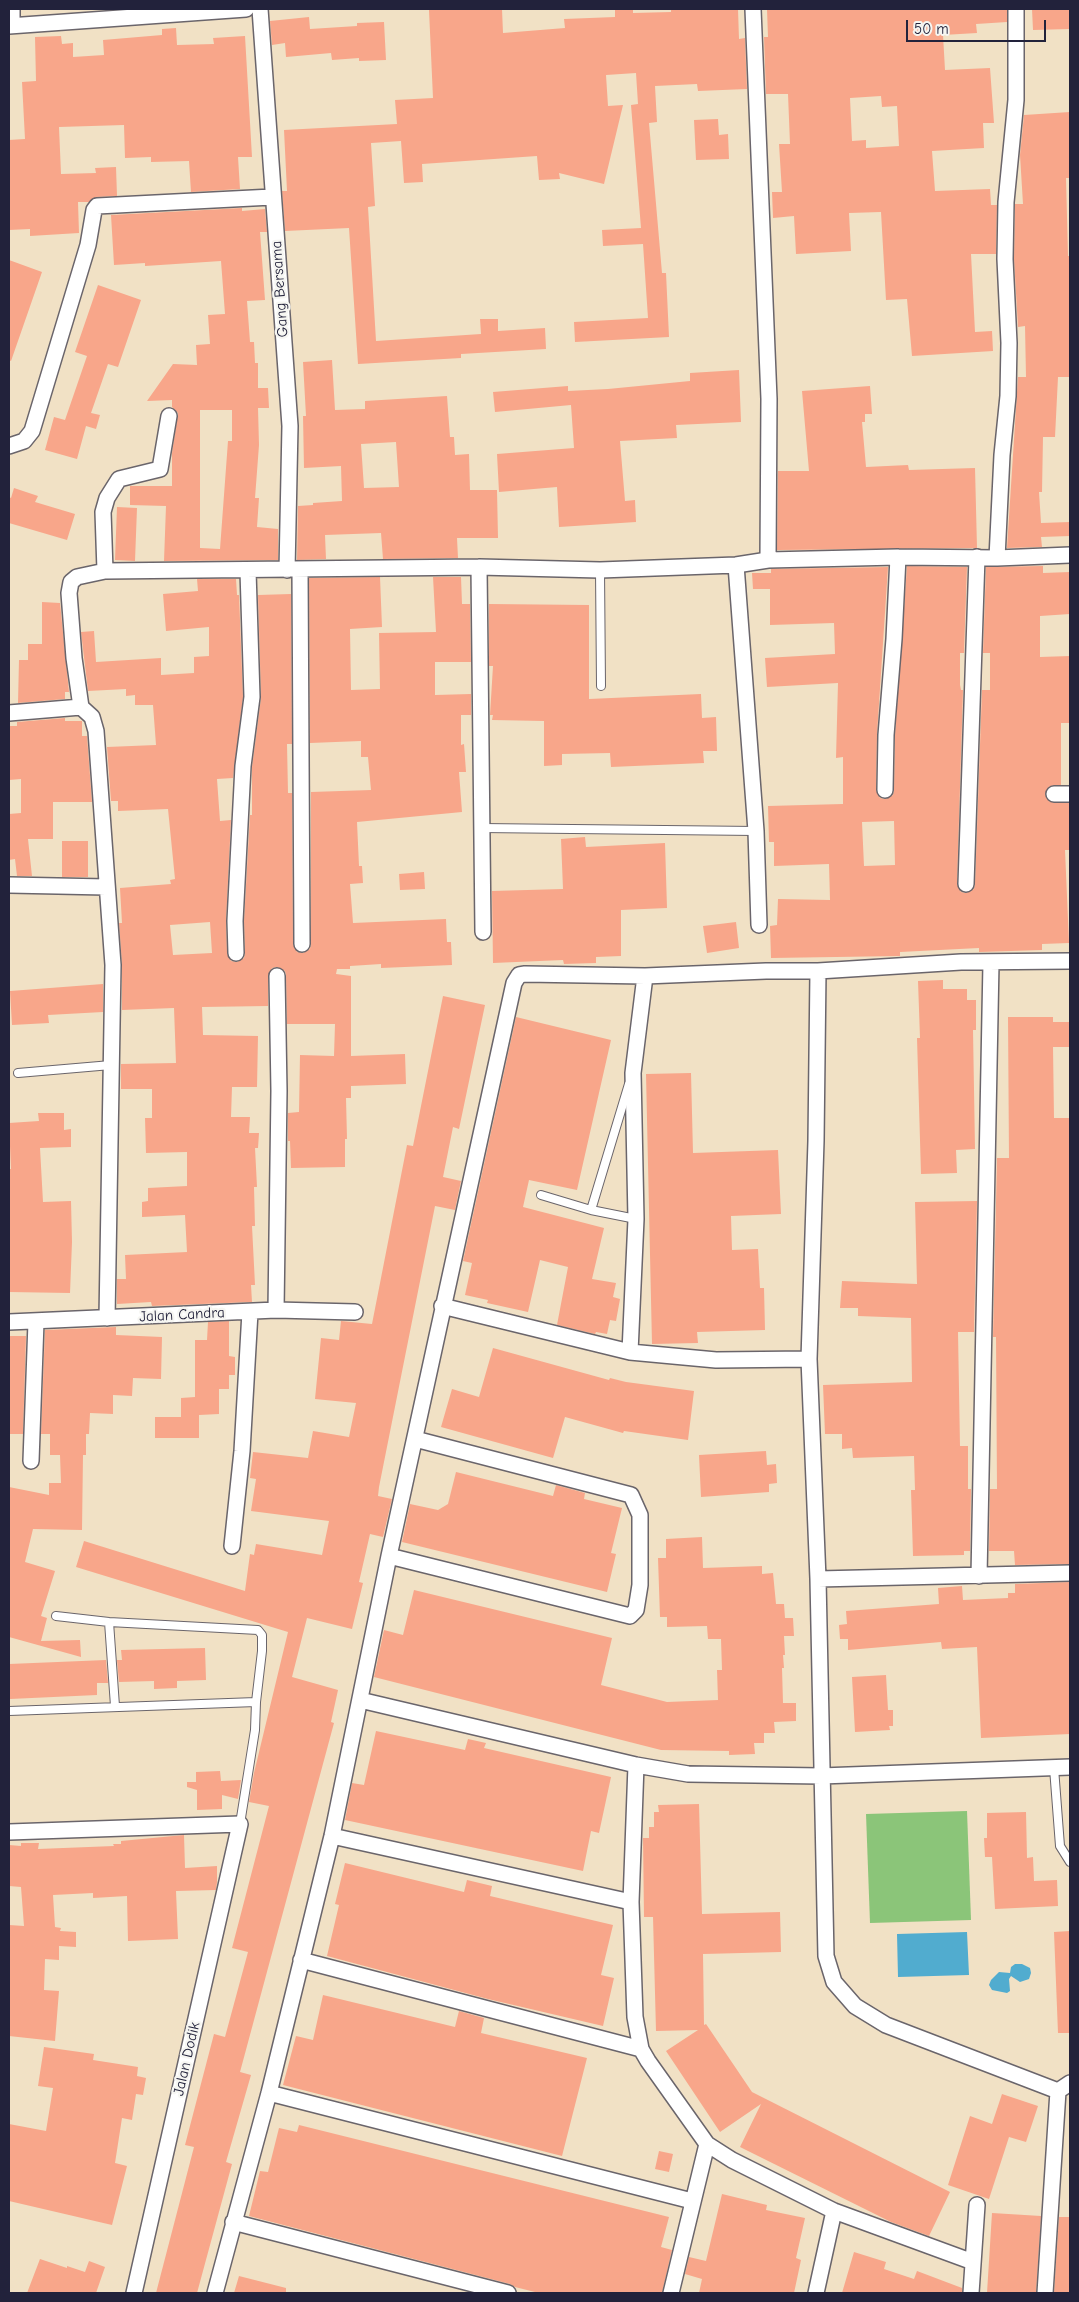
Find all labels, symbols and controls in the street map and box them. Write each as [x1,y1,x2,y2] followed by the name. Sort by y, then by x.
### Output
[909,10,1049,42] scale bar
[914,20,949,38] text: 50 m
[268,240,292,338] street label: Gang Bersama
[139,1304,225,1326] street label: Jalan Candra
[170,2020,204,2098] street label: Jalan Dodik

